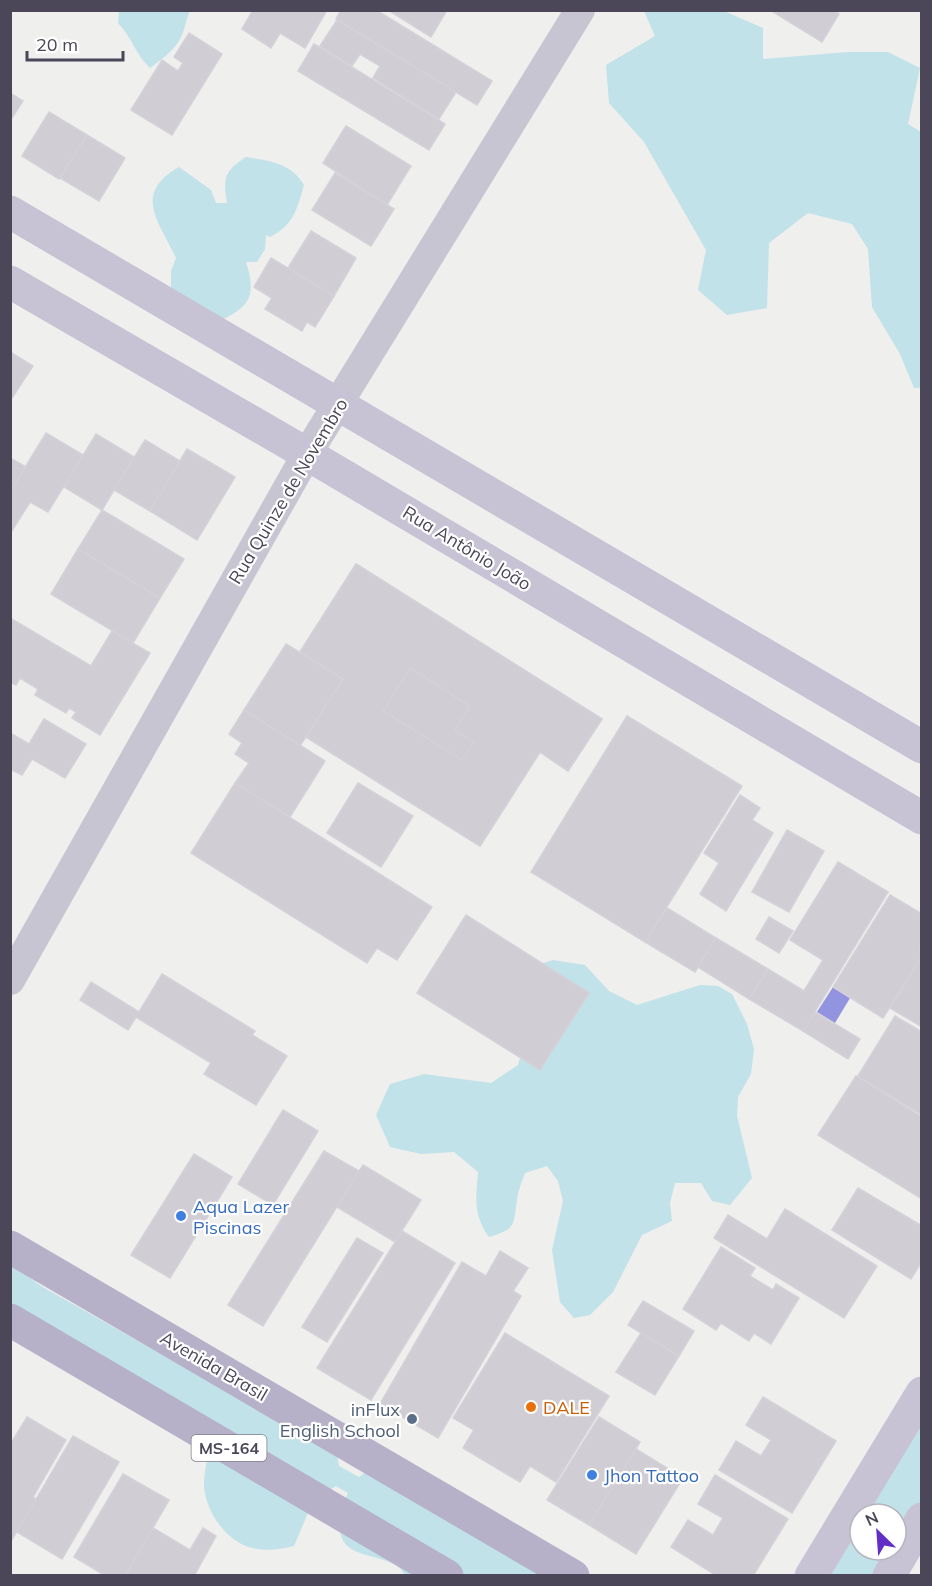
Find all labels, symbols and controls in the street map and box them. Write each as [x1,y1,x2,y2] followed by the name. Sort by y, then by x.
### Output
[27,24,123,62] scale bar
[36,33,78,56] text: 20 m
[223,394,353,588] street label: Rua Quinze de Novembro
[399,501,535,595] street label: Rua Antônio João
[193,1195,289,1239] place label: Aqua Lazer Piscinas
[174,1209,188,1223] marker: Aqua Lazer Piscinas
[156,1326,272,1406] street label: Avenida Brasil
[543,1396,590,1419] place label: DALE
[280,1398,400,1442] place label: inFlux English School
[524,1400,538,1414] marker: DALE
[405,1412,419,1426] marker: inFlux English School
[192,1435,266,1461] road number: MS-164
[604,1464,699,1487] place label: Jhon Tattoo
[585,1468,599,1482] marker: Jhon Tattoo
[848,1502,908,1562] north arrow
[862,1507,881,1530] text: N

